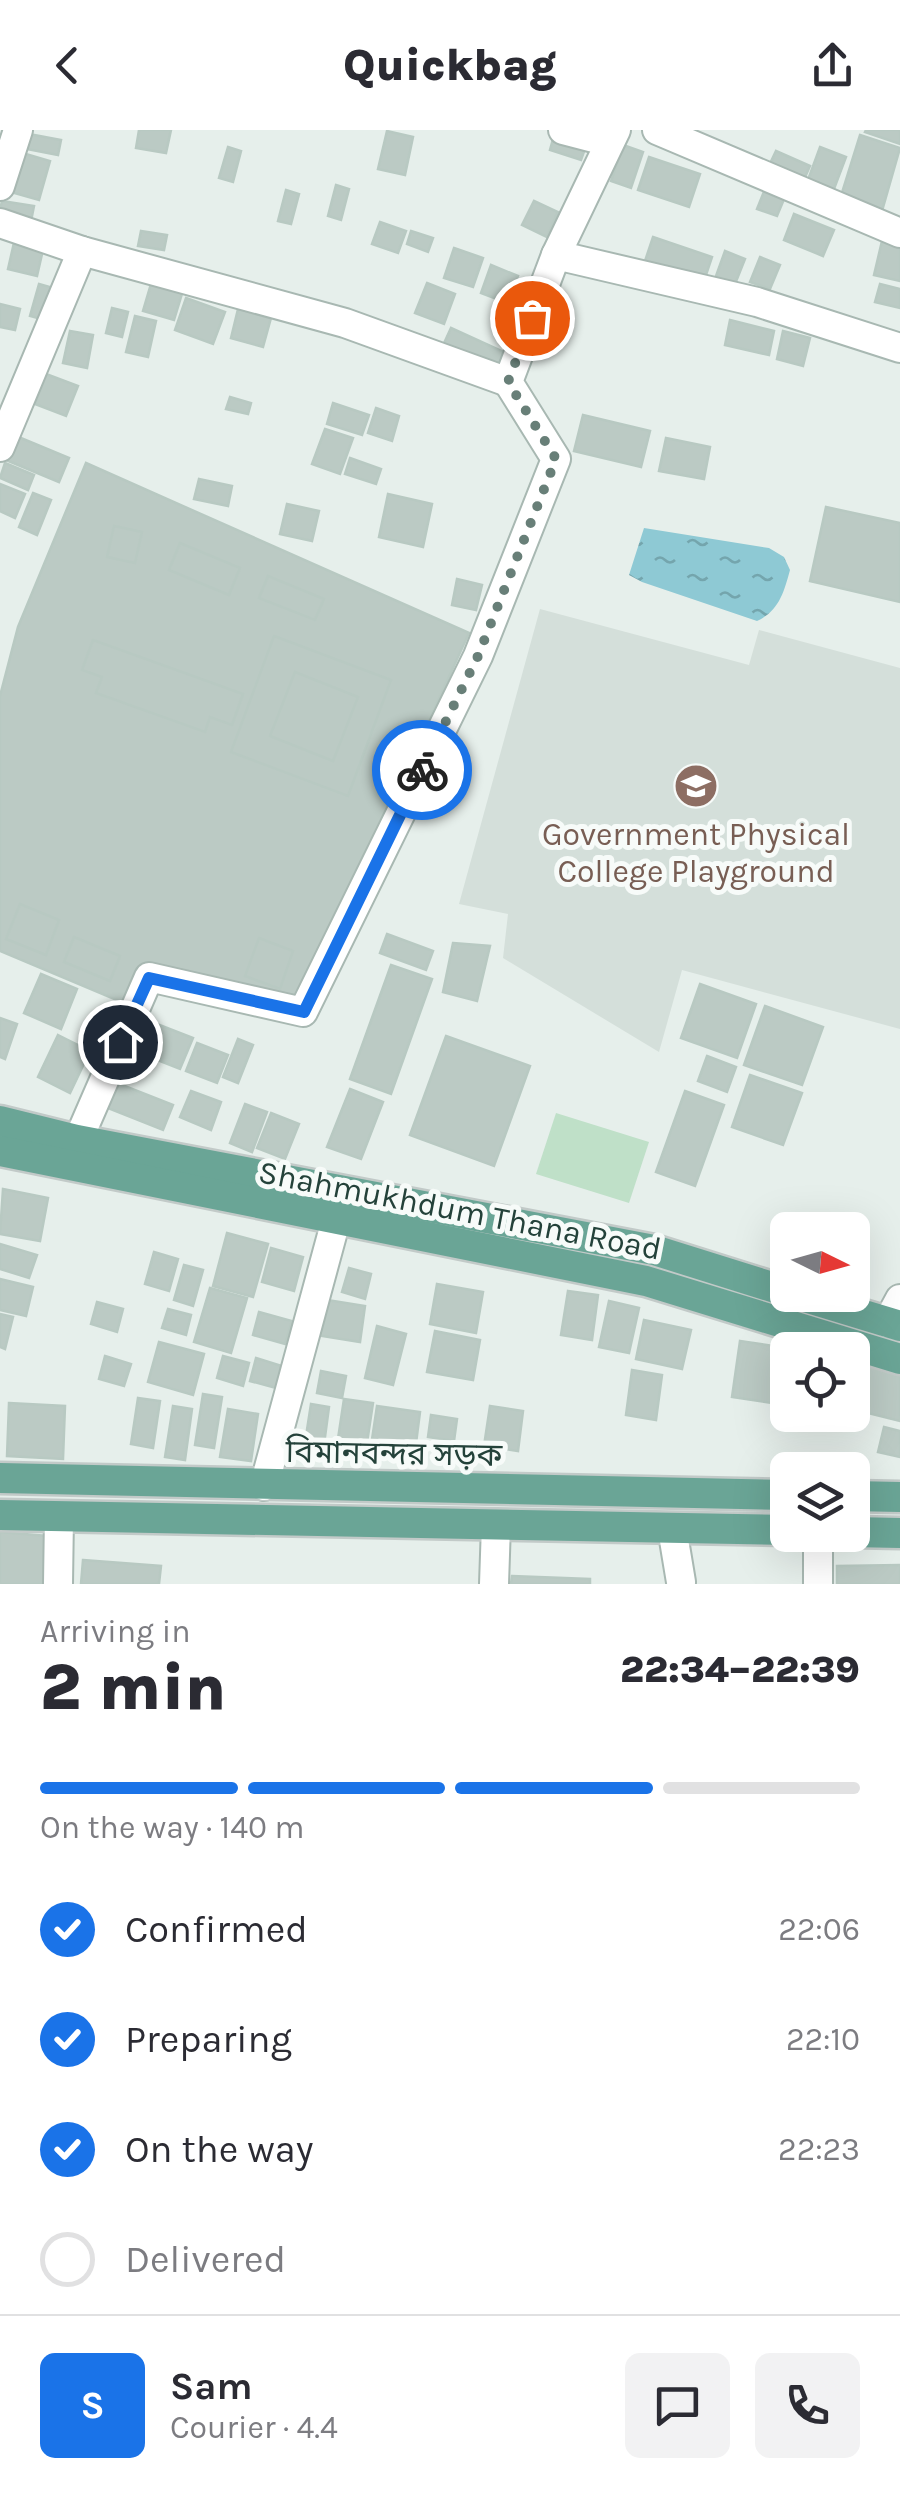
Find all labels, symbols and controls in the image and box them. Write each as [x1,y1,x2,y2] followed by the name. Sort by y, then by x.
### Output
[40,38,95,93] icon: back
[805,38,860,93] icon: share
[343,39,557,91] text: Quickbag
[490,276,575,361] pin
[505,291,560,346] icon: bag
[372,720,472,820] courier
[395,743,450,798] icon: bike
[673,763,719,809] school or university icon: Government Physical College Playground
[542,816,850,890] place label: Government Physical College Playground
[78,1000,163,1085] pin
[93,1015,148,1070] icon: home
[256,1153,664,1268] street label: Shahmukhdum Thana Road
[770,1212,870,1312] north arrow
[770,1212,870,1552] map controls
[770,1332,870,1432] button: locate
[284,1433,504,1474] street label: বিমানবন্দর সড়ক
[770,1452,870,1552] button: layers
[40,1613,191,1650] text: Arriving in
[620,1647,860,1692] text: 22:34–22:39
[40,1649,226,1725] text: 2 min
[40,1809,305,1846] text: On the way · 140 m
[40,1902,95,1957] icon: check
[125,1907,308,1952] text: Confirmed
[778,1911,860,1948] text: 22:06
[40,2012,95,2067] icon: check
[125,2017,292,2062] text: Preparing
[786,2021,860,2058] text: 22:10
[40,2122,95,2177] icon: check
[125,2127,313,2172] text: On the way
[778,2131,860,2168] text: 22:23
[125,2237,286,2282] text: Delivered
[625,2353,730,2458] button: chat
[755,2353,860,2458] button: phone
[170,2364,253,2409] text: Sam
[80,2383,105,2428] text: S
[170,2409,338,2446] text: Courier · 4.4

